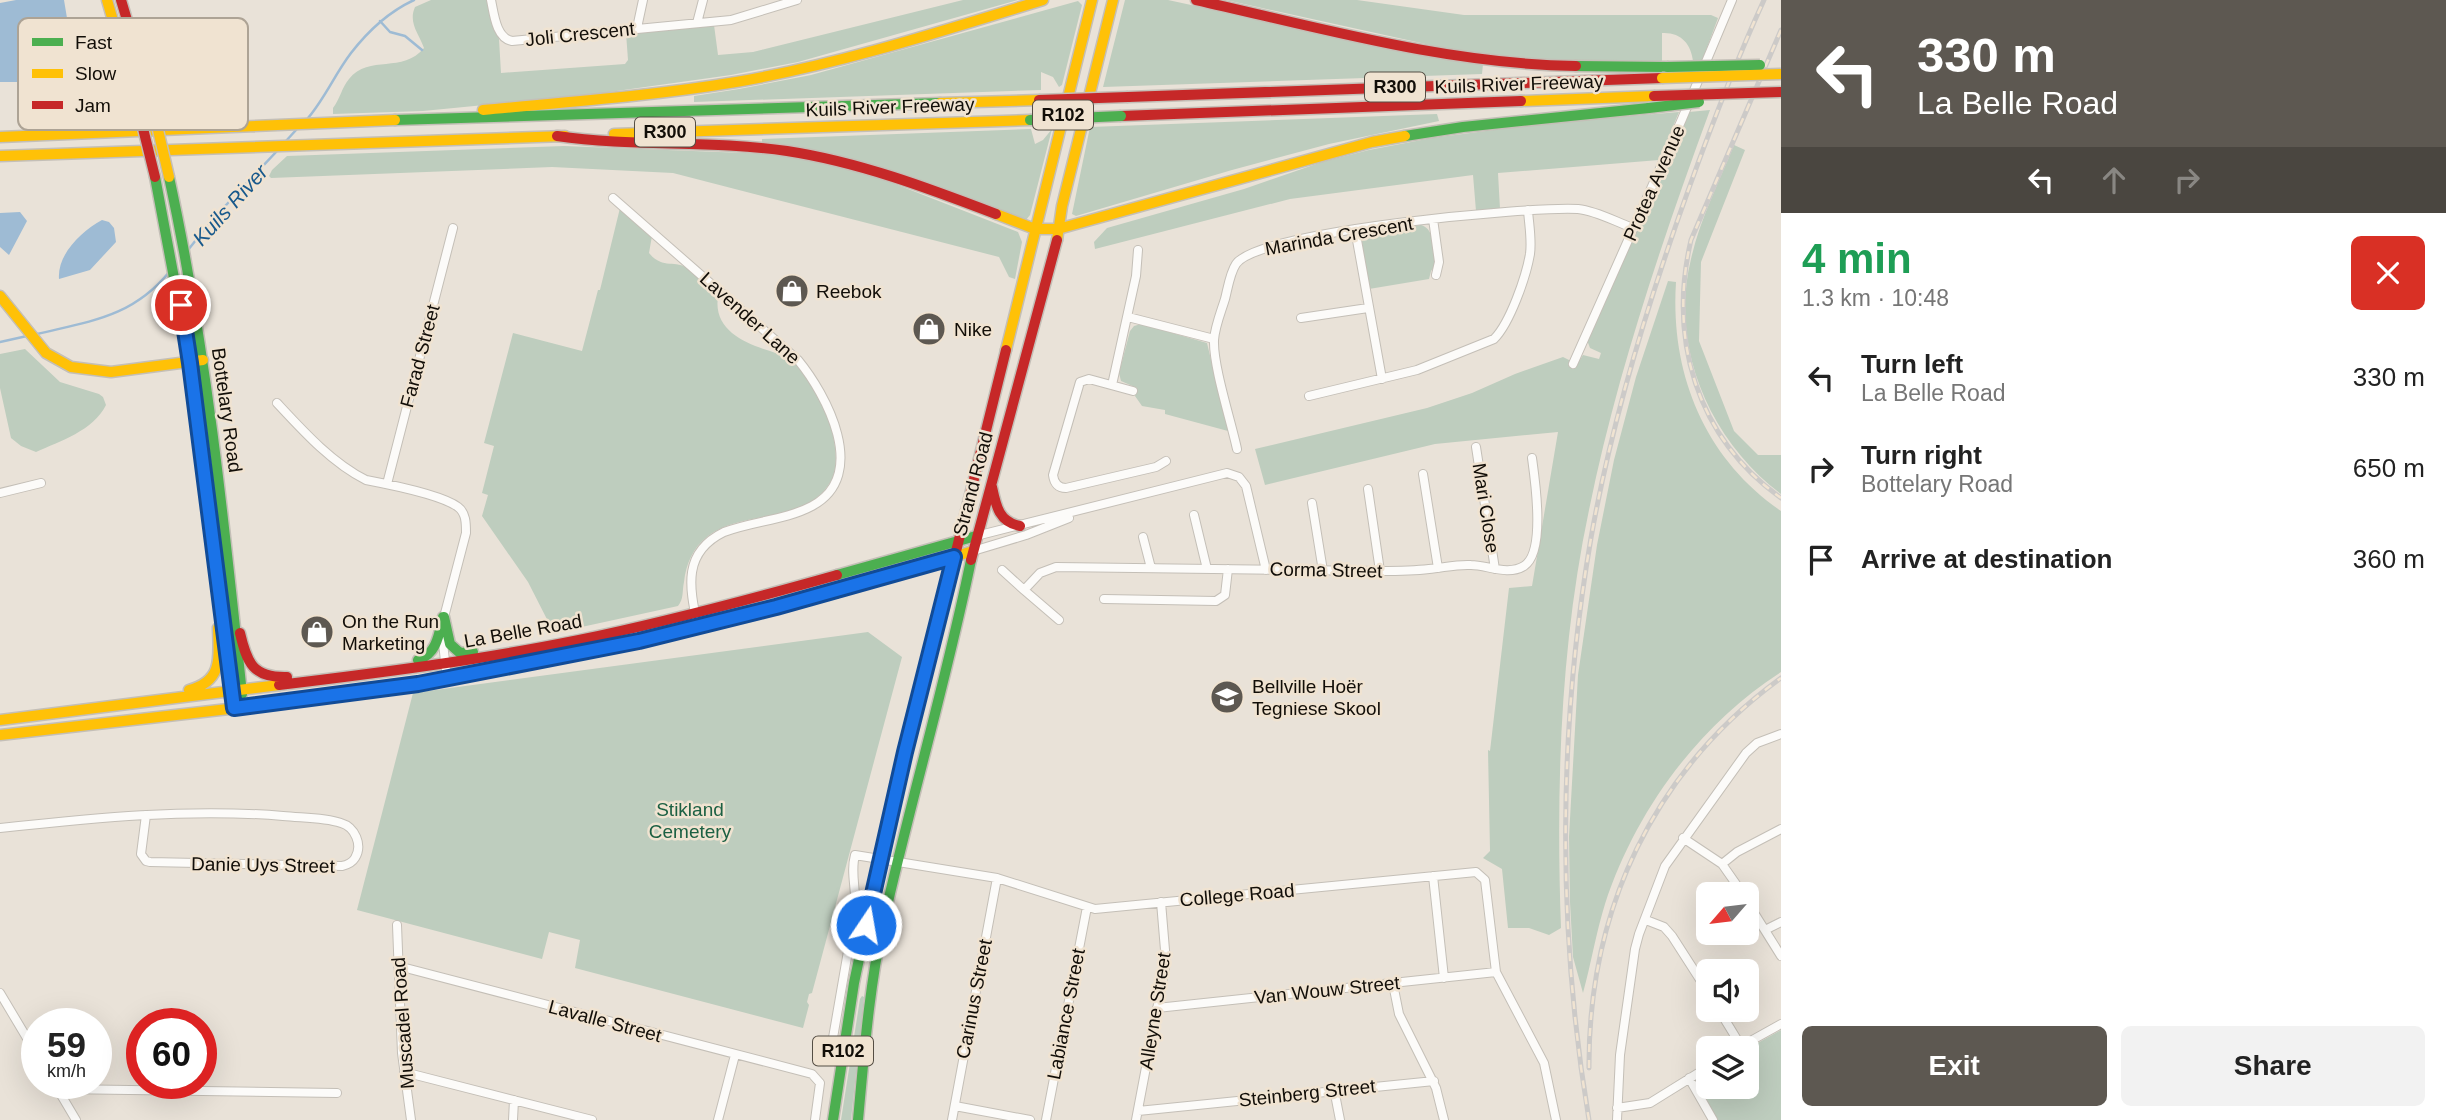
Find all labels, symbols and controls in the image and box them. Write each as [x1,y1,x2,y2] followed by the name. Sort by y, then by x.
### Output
[18,18,248,130] legend
[524,18,636,50] street label: Joli Crescent
[1802,28,1893,119] icon: left
[1917,28,2056,82] text: 330 m
[75,32,113,53] text: Fast
[75,63,116,84] text: Slow
[1434,71,1604,97] street label: Kuils River Freeway
[1365,72,1425,102] road number: R300
[1917,85,2118,121] text: La Belle Road
[805,94,975,120] street label: Kuils River Freeway
[75,95,111,116] text: Jam
[1033,100,1093,130] road number: R102
[635,118,695,146] road number: R300
[1619,122,1689,244] street label: Protea Avenue
[188,159,273,250] water label: Kuils River
[2022,161,2060,199] icon: left
[2095,161,2133,199] icon: ahead
[2168,161,2206,199] icon: right
[1263,213,1415,259] street label: Marinda Crescent
[1802,235,1912,282] text: 4 min
[2351,236,2425,310] button: close
[696,268,804,368] street label: Lavender Lane
[773,272,811,310] shop icon: Reebok
[151,275,211,335] pin
[816,281,882,302] place label: Reebok
[1802,285,1949,311] text: 1.3 km · 10:48
[162,286,200,324] icon: arrive
[396,302,444,410] street label: Farad Street
[910,310,948,348] shop icon: Nike
[954,319,992,340] place label: Nike
[208,346,246,474] street label: Bottelary Road
[1861,349,1963,379] text: Turn left
[1802,359,1840,397] icon: left
[2353,362,2425,392] text: 330 m
[1861,380,2006,406] text: La Belle Road
[949,430,997,538] street label: Strand Road
[1861,440,1982,470] text: Turn right
[1802,450,1840,488] icon: right
[2353,453,2425,483] text: 650 m
[1469,462,1503,554] street label: Mari Close
[1861,471,2013,497] text: Bottelary Road
[1802,541,1840,579] icon: arrive
[1861,544,2112,574] text: Arrive at destination
[2353,544,2425,574] text: 360 m
[1269,559,1383,581] street label: Corma Street
[462,610,584,652] street label: La Belle Road
[342,611,439,654] place label: On the Run Marketing
[298,613,336,651] shop icon: On the Run Marketing
[1252,676,1381,719] place label: Bellville Hoër Tegniese Skool
[1208,678,1246,716] school or university icon: Bellville Hoër Tegniese Skool
[649,799,732,842] park label: Stikland Cemetery
[191,853,336,877] street label: Danie Uys Street
[1179,880,1295,910] street label: College Road
[1696,882,1759,945] north arrow
[1696,882,1759,1099] map controls
[829,888,903,962] position arrow
[952,937,996,1061] street label: Carinus Street
[1043,946,1089,1081] street label: Labiance Street
[1135,950,1175,1071] street label: Alleyne Street
[388,956,418,1090] street label: Muscadel Road
[1696,959,1759,1022] button: sound
[1253,972,1401,1008] street label: Van Wouw Street
[546,996,665,1046] street label: Lavalle Street
[126,1008,217,1099] speed limit sign: 60
[47,1025,86,1064] text: 59
[1802,1026,2107,1106] button: Exit
[2121,1026,2425,1106] button: Share
[813,1036,873,1066] road number: R102
[1696,1036,1759,1099] button: layers
[47,1061,86,1081] text: km/h
[1238,1075,1377,1111] street label: Steinberg Street

